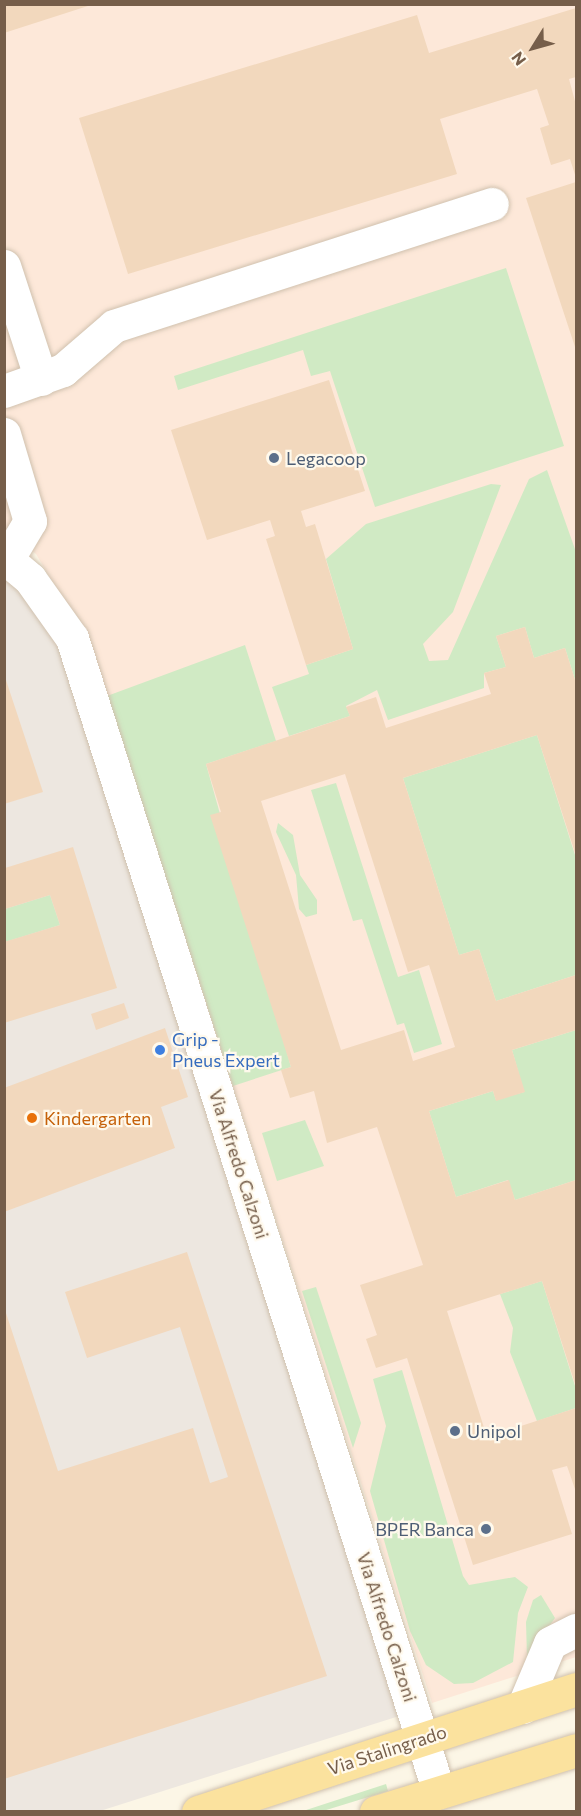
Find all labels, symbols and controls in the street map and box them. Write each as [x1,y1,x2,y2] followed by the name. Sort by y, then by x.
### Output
[503,18,563,78] north arrow
[507,49,529,70] text: N
[286,447,366,469] place label: Legacoop
[267,451,281,465] marker: Legacoop
[172,1029,280,1072] place label: Grip - Pneus Expert
[153,1043,167,1057] marker: Grip - Pneus Expert
[205,1087,273,1241] street label: Via Alfredo Calzoni
[44,1107,151,1129] place label: Kindergarten
[25,1111,39,1125] marker: Kindergarten
[467,1420,521,1442] place label: Unipol
[448,1424,462,1438] marker: Unipol
[375,1518,474,1540] place label: BPER Banca
[479,1522,493,1536] marker: BPER Banca
[353,1550,421,1704] street label: Via Alfredo Calzoni
[325,1721,449,1779] street label: Via Stalingrado

